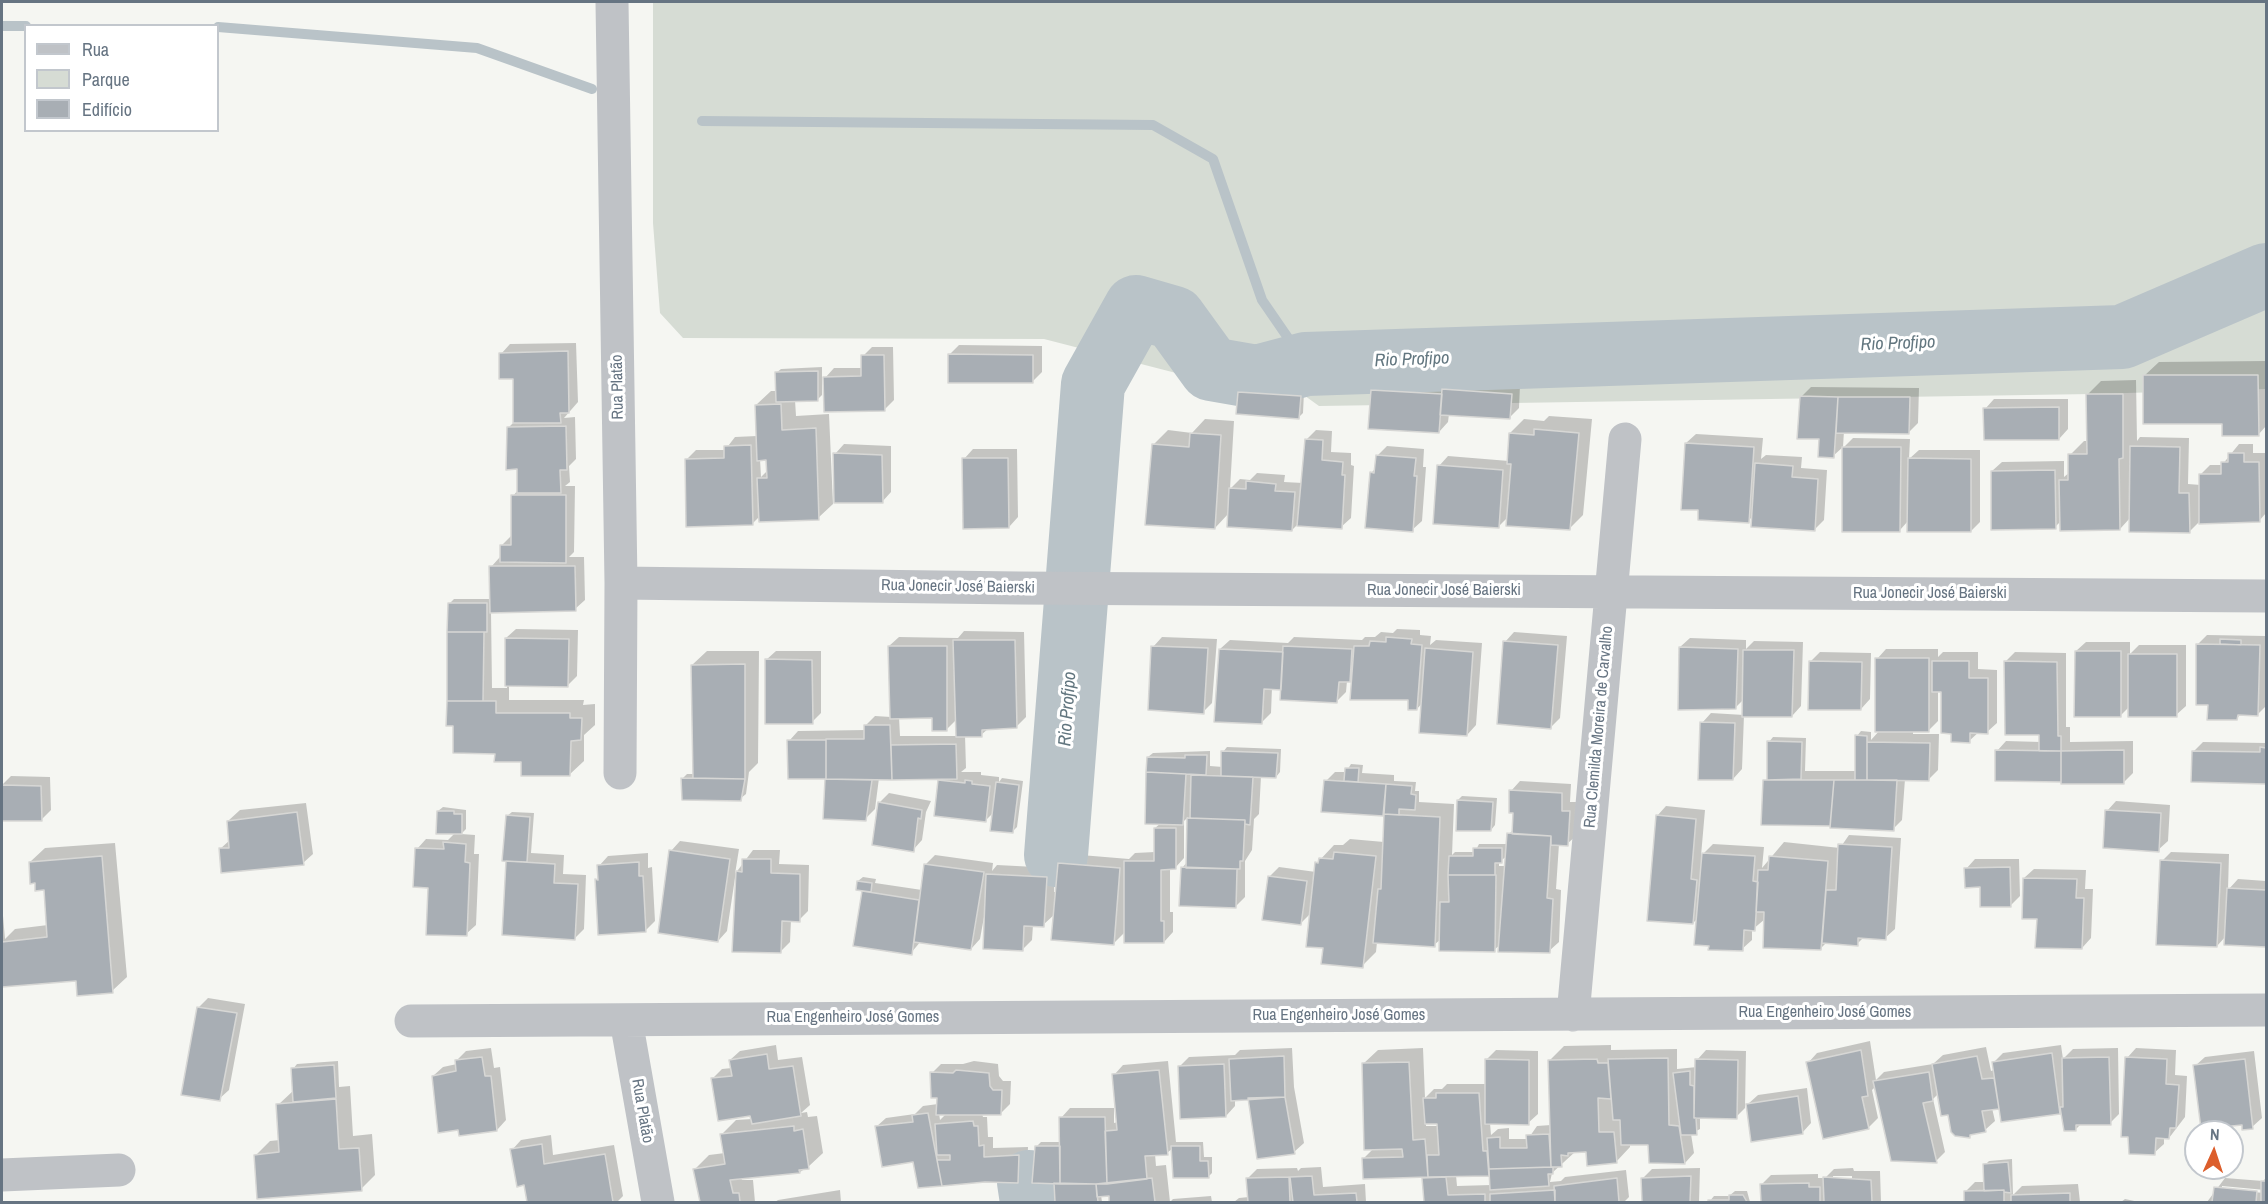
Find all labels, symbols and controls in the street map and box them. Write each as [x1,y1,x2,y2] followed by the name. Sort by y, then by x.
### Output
[24,24,219,132] legend
[82,37,109,62] text: Rua
[82,67,130,92] text: Parque
[82,97,132,122] text: Edifício
[1860,332,1936,356] water label: Rio Profipo
[1374,348,1450,372] water label: Rio Profipo
[608,354,628,420] street label: Rua Platão
[881,576,1035,598] street label: Rua Jonecir José Baierski
[1367,581,1521,601] street label: Rua Jonecir José Baierski
[1853,584,2007,604] street label: Rua Jonecir José Baierski
[1581,625,1617,829] street label: Rua Clemilda Moreira de Carvalho
[1055,671,1081,747] water label: Rio Profipo
[1739,1003,1911,1023] street label: Rua Engenheiro José Gomes
[1253,1006,1425,1026] street label: Rua Engenheiro José Gomes
[767,1008,939,1028] street label: Rua Engenheiro José Gomes
[627,1077,657,1145] street label: Rua Platão
[2184,1120,2244,1180] north arrow
[2210,1123,2220,1145] text: N

